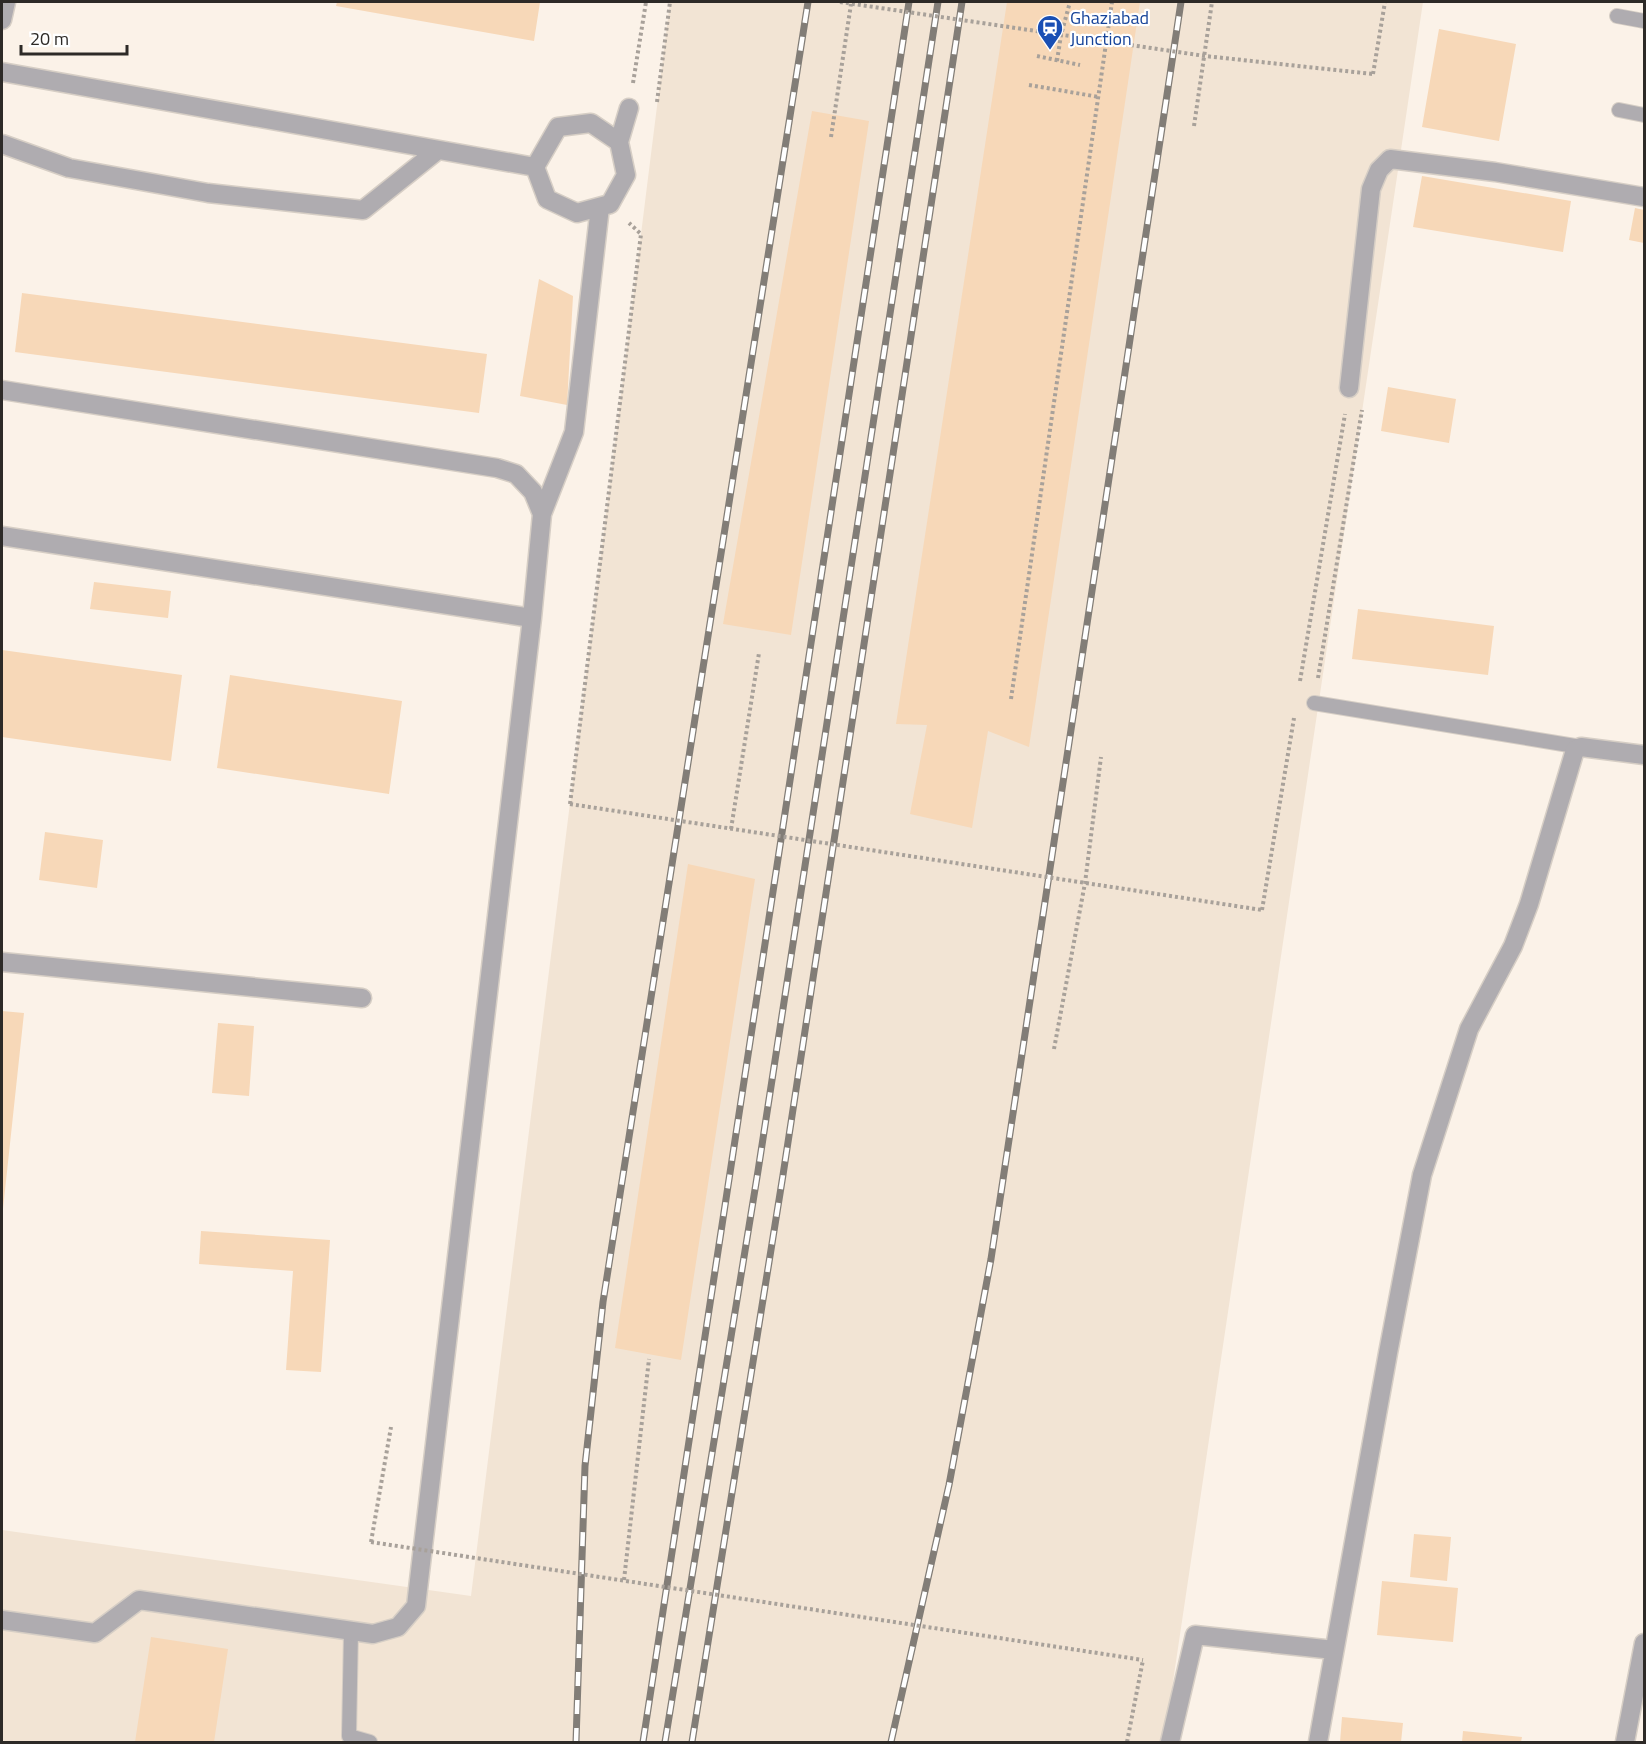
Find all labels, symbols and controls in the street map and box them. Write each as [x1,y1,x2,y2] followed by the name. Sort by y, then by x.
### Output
[1070,4,1149,52] place label: Ghaziabad Junction
[1035,13,1065,51] station icon: Ghaziabad Junction
[21,18,128,56] scale bar
[30,25,69,52] text: 20 m

